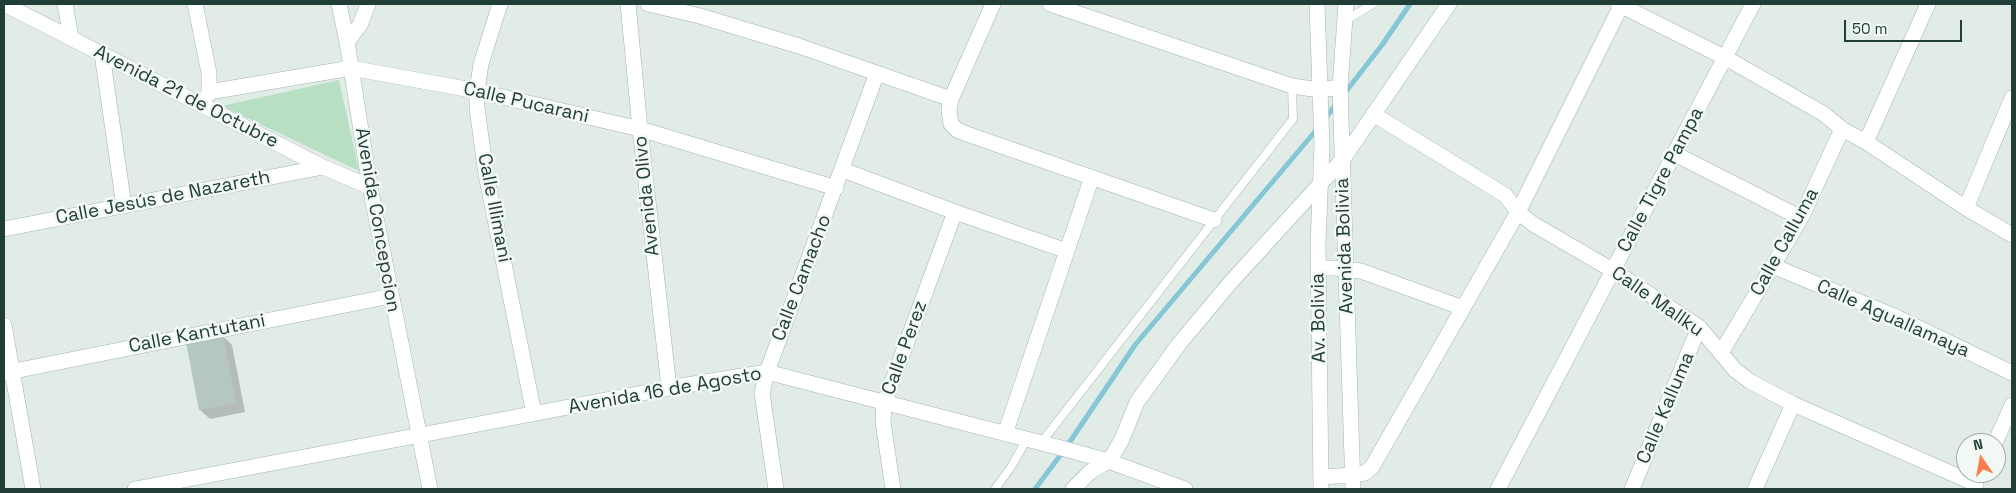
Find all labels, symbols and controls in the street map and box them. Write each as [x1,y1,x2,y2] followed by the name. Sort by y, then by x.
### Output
[1846,10,1964,42] scale bar
[1852,19,1887,38] text: 50 m
[90,41,282,153] street label: Avenida 21 de Octubre
[461,77,591,129] street label: Calle Pucarani
[1613,104,1709,256] street label: Calle Tigre Pampa
[350,126,404,314] street label: Avenida Concepcion
[629,135,665,257] street label: Avenida Olivo
[472,151,516,265] street label: Calle Illimani
[54,166,272,230] street label: Calle Jesús de Nazareth
[1331,177,1359,315] street label: Avenida Bolivia
[1746,184,1824,300] street label: Calle Calluma
[767,212,837,344] street label: Calle Camacho
[1607,262,1707,342] street label: Calle Mallku
[1307,273,1331,363] street label: Av. Bolivia
[1813,275,1973,363] street label: Calle Aguallamaya
[877,298,933,398] street label: Calle Perez
[127,310,267,358] street label: Calle Kantutani
[1632,349,1700,467] street label: Calle Kalluma
[567,363,763,419] street label: Avenida 16 de Agosto
[1956,433,2006,483] north arrow
[1972,435,1985,454] text: N

